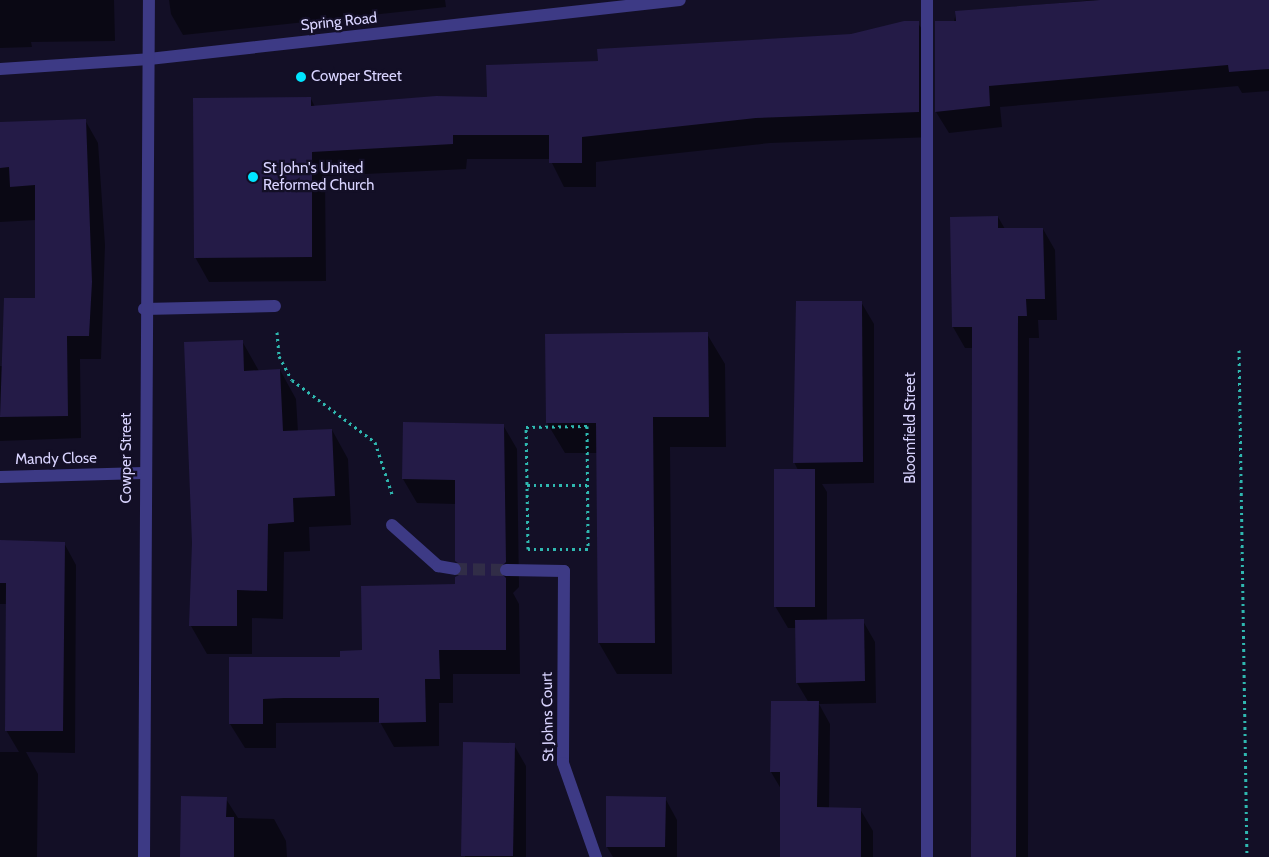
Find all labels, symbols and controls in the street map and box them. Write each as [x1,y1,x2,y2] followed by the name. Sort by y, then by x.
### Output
[300,9,378,35] street label: Spring Road
[311,68,402,86] place label: Cowper Street
[295,71,307,83] marker: Cowper Street
[263,159,374,194] place label: St John's United Reformed Church
[247,171,259,183] marker: St John's United Reformed Church
[902,372,920,484] street label: Bloomfield Street
[118,413,136,503] street label: Cowper Street
[15,449,97,469] street label: Mandy Close
[538,672,558,762] street label: St Johns Court

